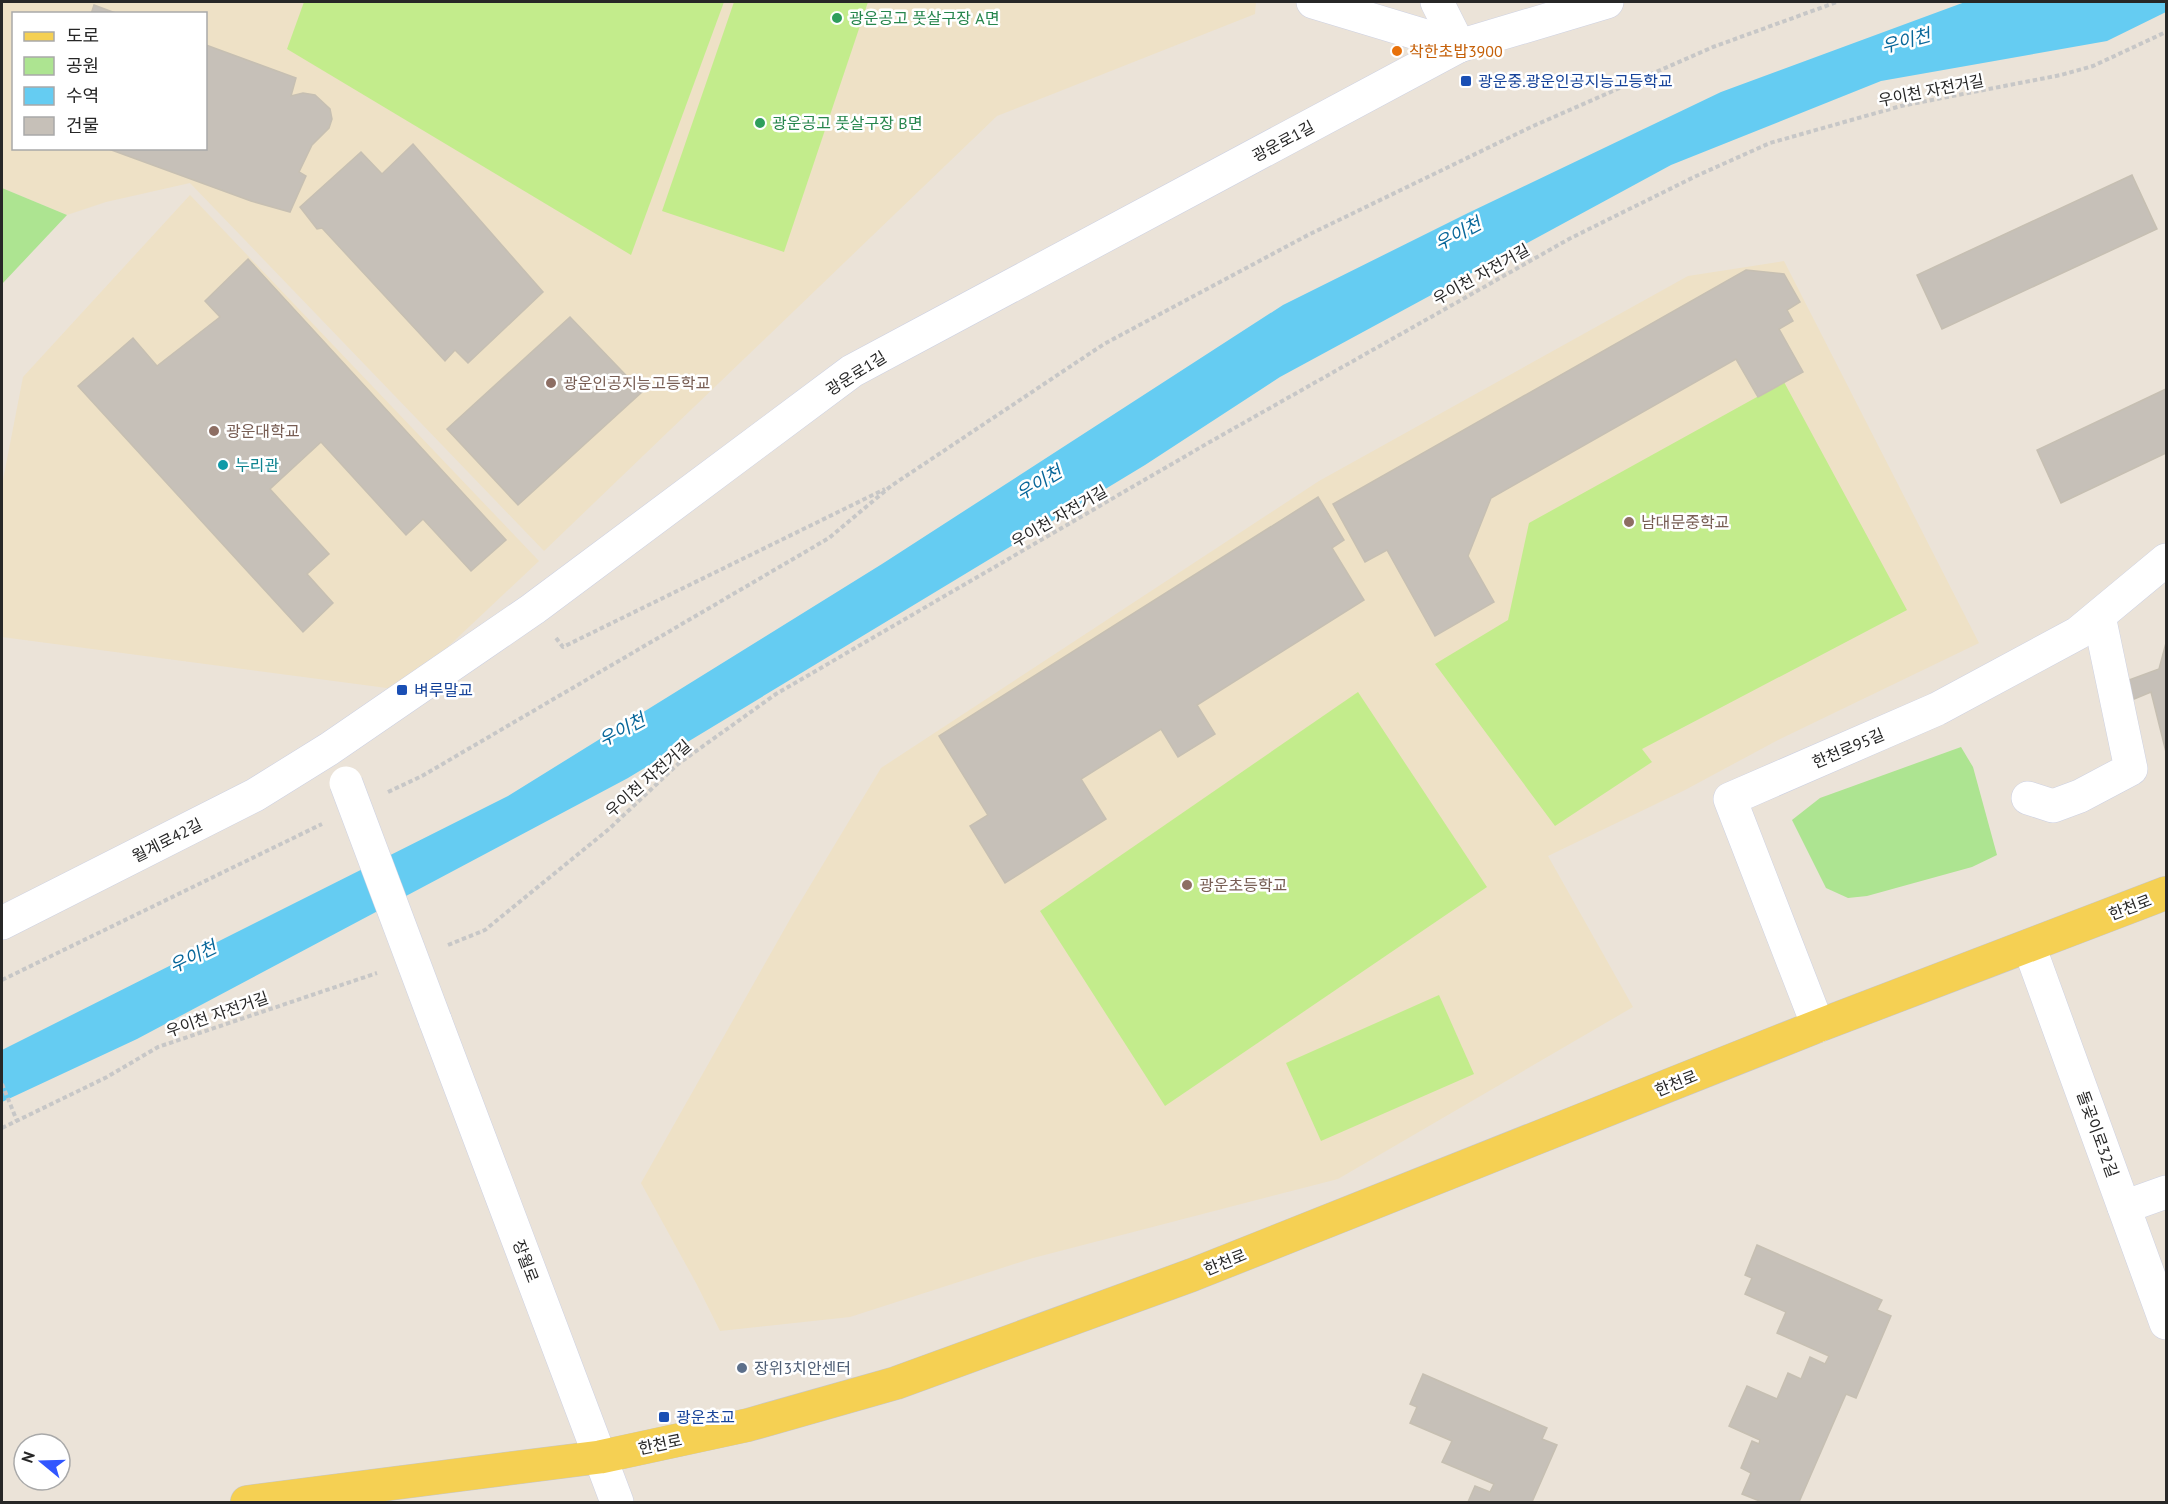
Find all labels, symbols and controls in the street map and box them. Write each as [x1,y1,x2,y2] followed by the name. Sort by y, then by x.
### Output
[849,8,999,28] place label: 광운공고 풋살구장 A면
[830,11,844,25] marker: 광운공고 풋살구장 A면
[12,12,207,150] legend
[1879,22,1935,58] water label: 우이천
[66,24,99,47] text: 도로
[1409,41,1503,61] place label: 착한초밥3900
[1390,44,1404,58] marker: 착한초밥3900
[66,54,99,77] text: 공원
[1876,70,1986,110] street label: 우이천 자전거길
[1478,71,1673,91] place label: 광운중.광운인공지능고등학교
[1459,74,1473,88] marker: 광운중.광운인공지능고등학교
[66,84,99,107] text: 수역
[772,113,922,133] place label: 광운공고 풋살구장 B면
[66,114,99,137] text: 건물
[753,116,767,130] marker: 광운공고 풋살구장 B면
[1248,116,1318,166] street label: 광운로1길
[1430,211,1487,255] water label: 우이천
[1429,239,1533,309] street label: 우이천 자전거길
[822,347,890,399] street label: 광운로1길
[563,373,710,393] place label: 광운인공지능고등학교
[544,376,558,390] marker: 광운인공지능고등학교
[226,421,300,441] place label: 광운대학교
[207,424,221,438] marker: 광운대학교
[235,455,279,475] place label: 누리관
[216,458,230,472] marker: 누리관
[1012,459,1068,505] water label: 우이천
[1008,481,1110,551] street label: 우이천 자전거길
[1641,512,1729,532] place label: 남대문중학교
[1622,515,1636,529] marker: 남대문중학교
[414,680,473,700] place label: 벼루말교
[395,683,409,697] marker: 벼루말교
[594,707,651,751] water label: 우이천
[1809,724,1887,772] street label: 한천로95길
[601,735,695,821] street label: 우이천 자전거길
[128,814,206,866] street label: 월계로42길
[1199,875,1287,895] place label: 광운초등학교
[1180,878,1194,892] marker: 광운초등학교
[2106,890,2154,924] street label: 한천로
[165,934,222,978] water label: 우이천
[163,987,271,1041] street label: 우이천 자전거길
[1652,1065,1700,1101] street label: 한천로
[2073,1088,2123,1180] street label: 돌곶이로32길
[509,1237,543,1285] street label: 장월로
[1201,1244,1249,1280] street label: 한천로
[754,1358,851,1378] place label: 장위3치안센터
[735,1361,749,1375] marker: 장위3치안센터
[676,1407,735,1427] place label: 광운초교
[657,1410,671,1424] marker: 광운초교
[636,1430,684,1458] street label: 한천로
[12,1432,72,1492] north arrow
[17,1449,39,1465] text: N

